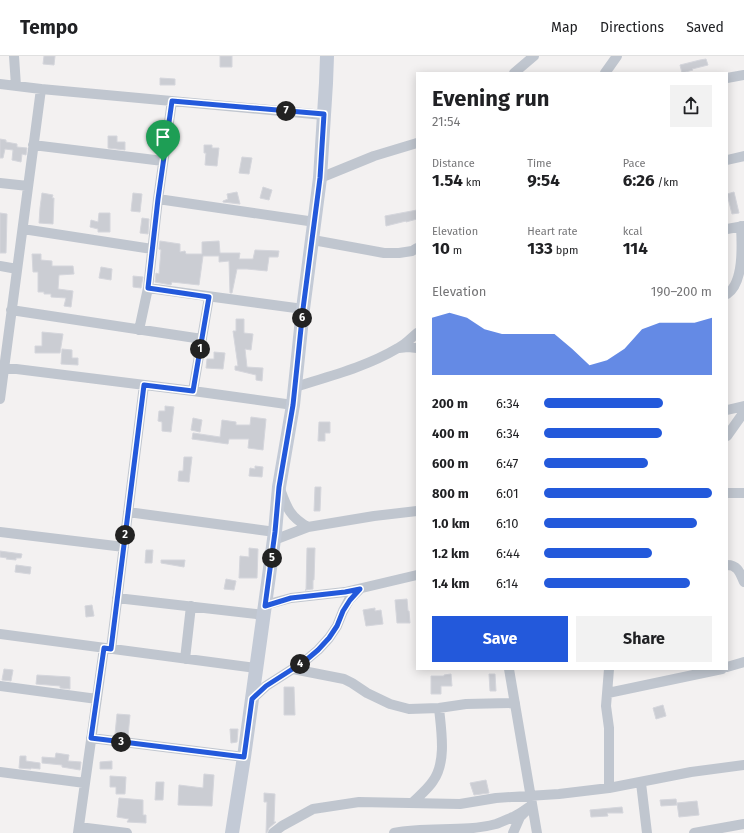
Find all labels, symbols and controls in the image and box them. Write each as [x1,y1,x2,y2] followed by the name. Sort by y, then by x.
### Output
[20,16,78,39] text: Tempo
[551,19,578,36] text: Map
[600,19,664,36] text: Directions
[686,19,724,36] text: Saved
[432,85,549,112] text: Evening run
[670,85,712,127] button: share
[276,101,296,121] pin: 7
[283,104,289,117] text: 7
[432,114,460,129] text: 21:54
[146,120,180,161] pin
[152,126,174,148] icon: arrive
[432,157,475,170] text: Distance
[527,157,552,170] text: Time
[623,157,645,170] text: Pace
[432,170,463,191] text: 1.54
[527,170,560,191] text: 9:54
[623,170,655,191] text: 6:26
[463,176,481,189] text: km
[655,176,678,189] text: /km
[432,225,478,238] text: Elevation
[527,225,577,238] text: Heart rate
[623,225,642,238] text: kcal
[432,238,450,259] text: 10
[527,238,553,259] text: 133
[623,238,648,259] text: 114
[450,244,462,257] text: m
[553,244,578,257] text: bpm
[432,284,486,299] text: Elevation
[651,284,712,299] text: 190–200 m
[292,308,312,328] pin: 6
[299,311,305,324] text: 6
[190,339,210,359] pin: 1
[197,342,203,355] text: 1
[432,396,468,411] text: 200 m
[496,396,520,411] text: 6:34
[432,426,469,441] text: 400 m
[496,426,520,441] text: 6:34
[432,456,469,471] text: 600 m
[496,456,518,471] text: 6:47
[432,486,469,501] text: 800 m
[496,486,519,501] text: 6:01
[432,516,470,531] text: 1.0 km
[496,516,518,531] text: 6:10
[115,525,135,545] pin: 2
[122,528,128,541] text: 2
[432,546,469,561] text: 1.2 km
[496,546,520,561] text: 6:44
[262,548,282,568] pin: 5
[269,551,275,564] text: 5
[432,576,469,591] text: 1.4 km
[496,576,518,591] text: 6:14
[432,616,568,662] button: Save
[576,616,712,662] button: Share
[290,654,310,674] pin: 4
[297,657,303,670] text: 4
[111,732,131,752] pin: 3
[118,735,124,748] text: 3

